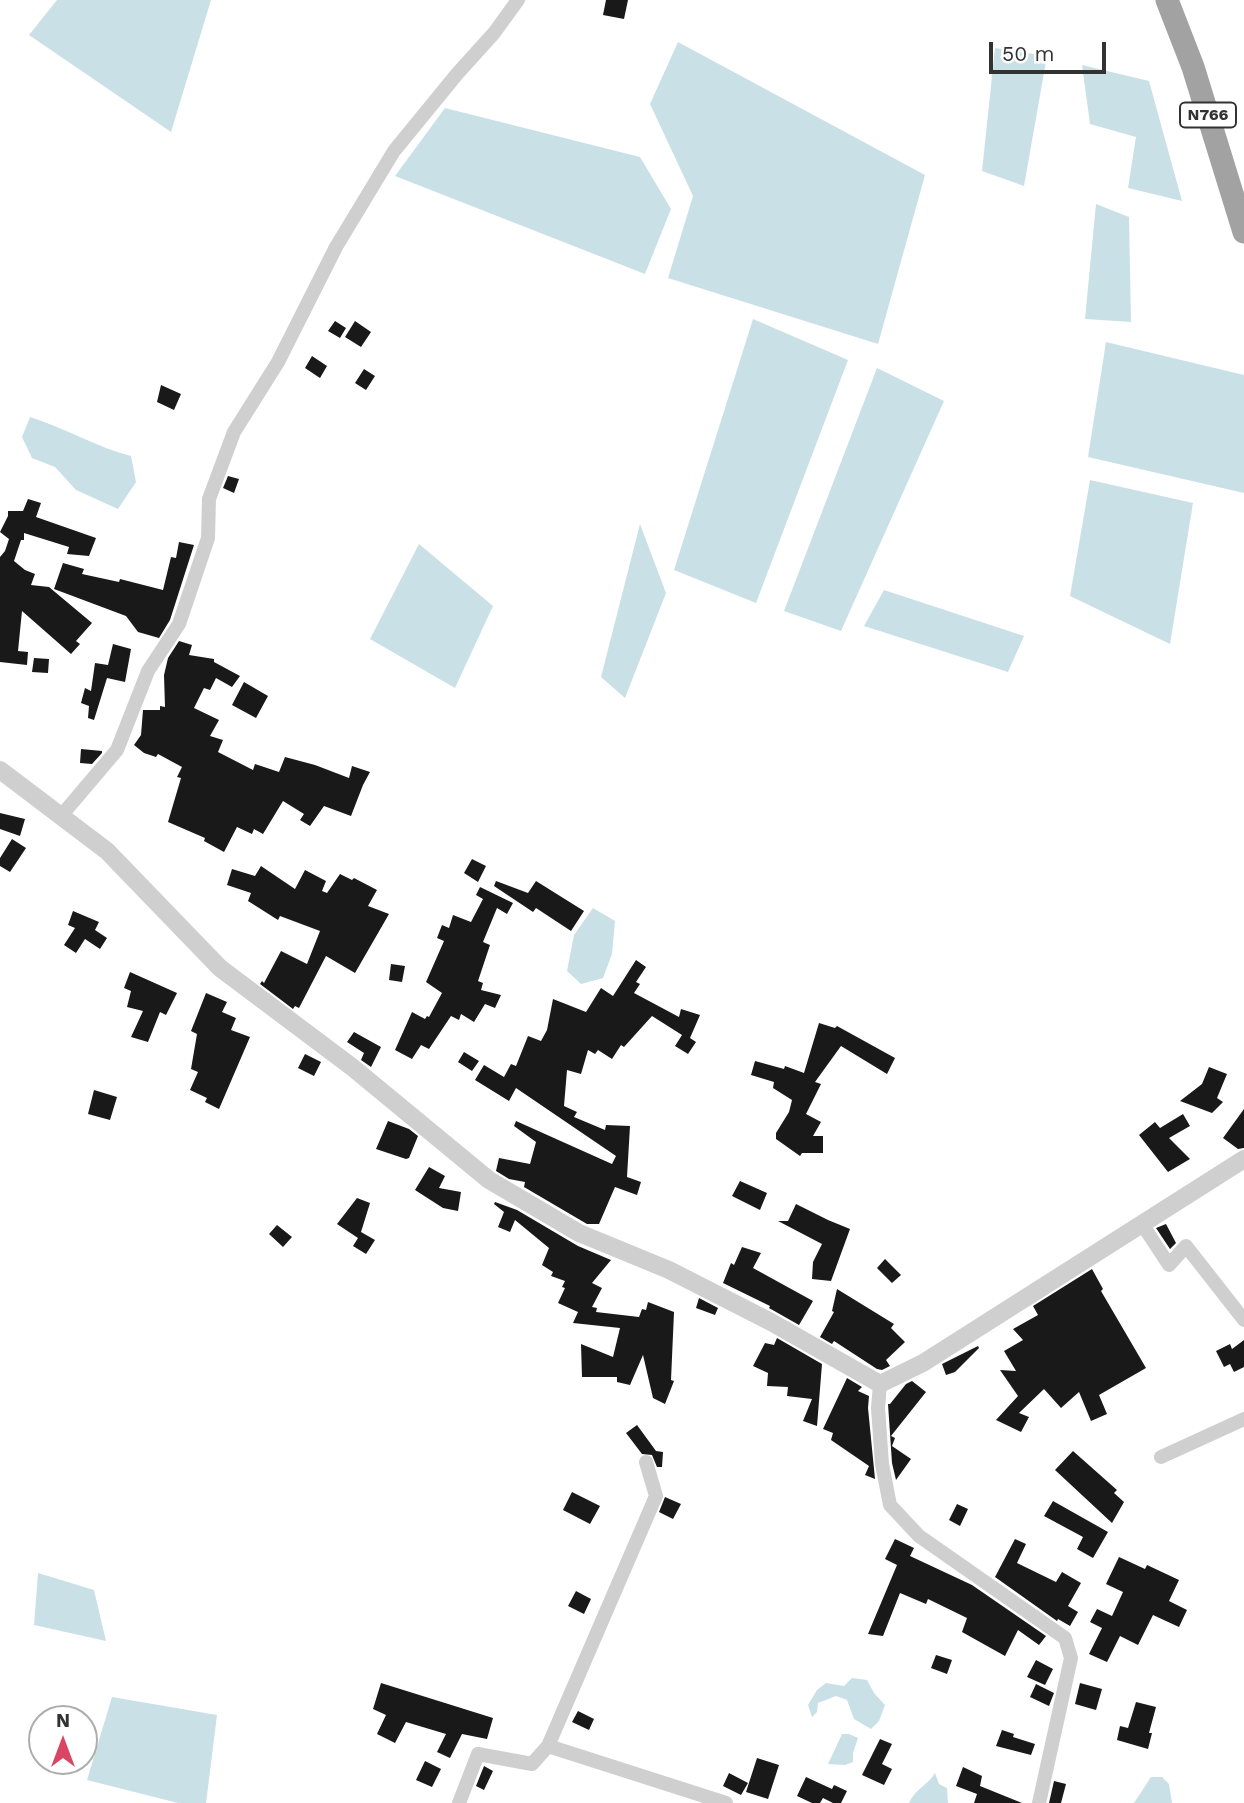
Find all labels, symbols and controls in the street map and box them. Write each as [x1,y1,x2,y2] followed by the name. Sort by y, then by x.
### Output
[992,28,1109,72] scale bar
[1002,41,1054,66] text: 50 m
[1180,102,1236,127] road number: N766
[28,1705,98,1775] north arrow
[56,1709,70,1732] text: N

